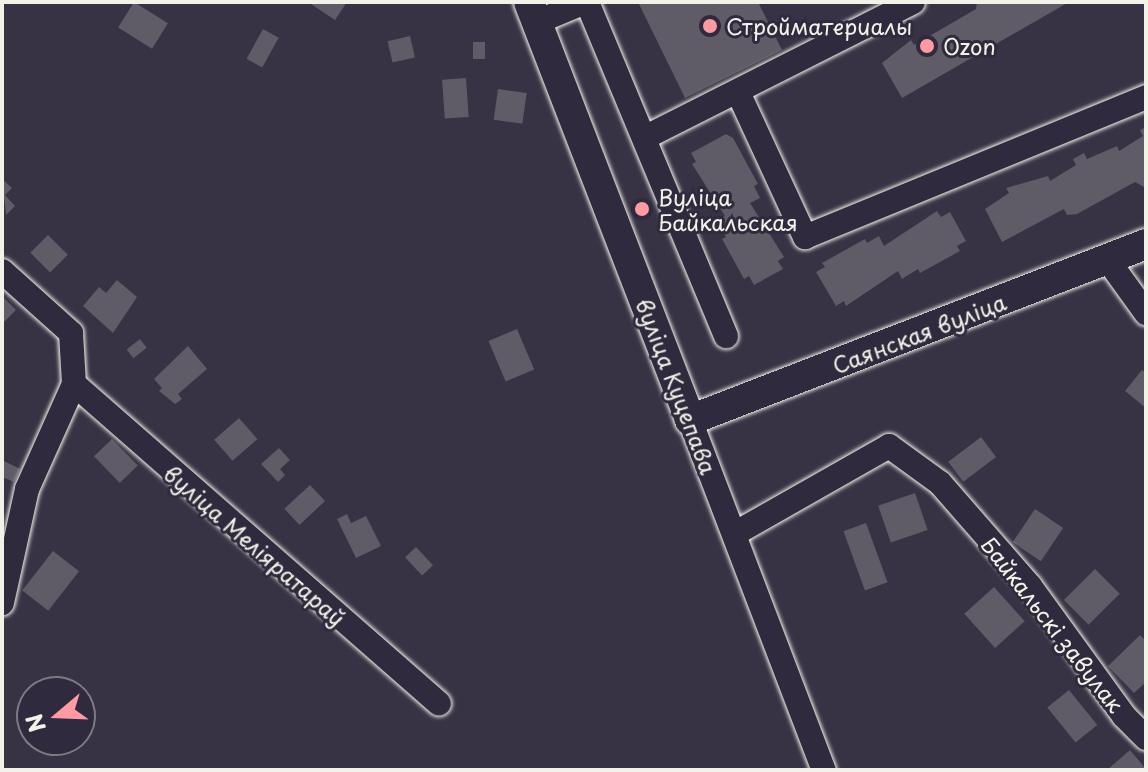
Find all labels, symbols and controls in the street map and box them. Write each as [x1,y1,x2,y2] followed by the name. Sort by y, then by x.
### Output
[726,13,912,39] place label: Стройматериалы
[701,17,719,35] marker: Стройматериалы
[943,33,996,59] place label: Ozon
[918,37,936,55] marker: Ozon
[658,183,798,234] place label: Вуліца Байкальская
[633,200,651,218] marker: Вуліца Байкальская
[828,287,1010,379] street label: Саянская вуліца
[631,294,723,478] street label: вуліца Куцепава
[159,459,351,631] street label: вуліца Меліяратараў
[976,530,1130,718] street label: Байкальскі завулак
[16,676,96,756] north arrow
[16,710,53,737] text: N

